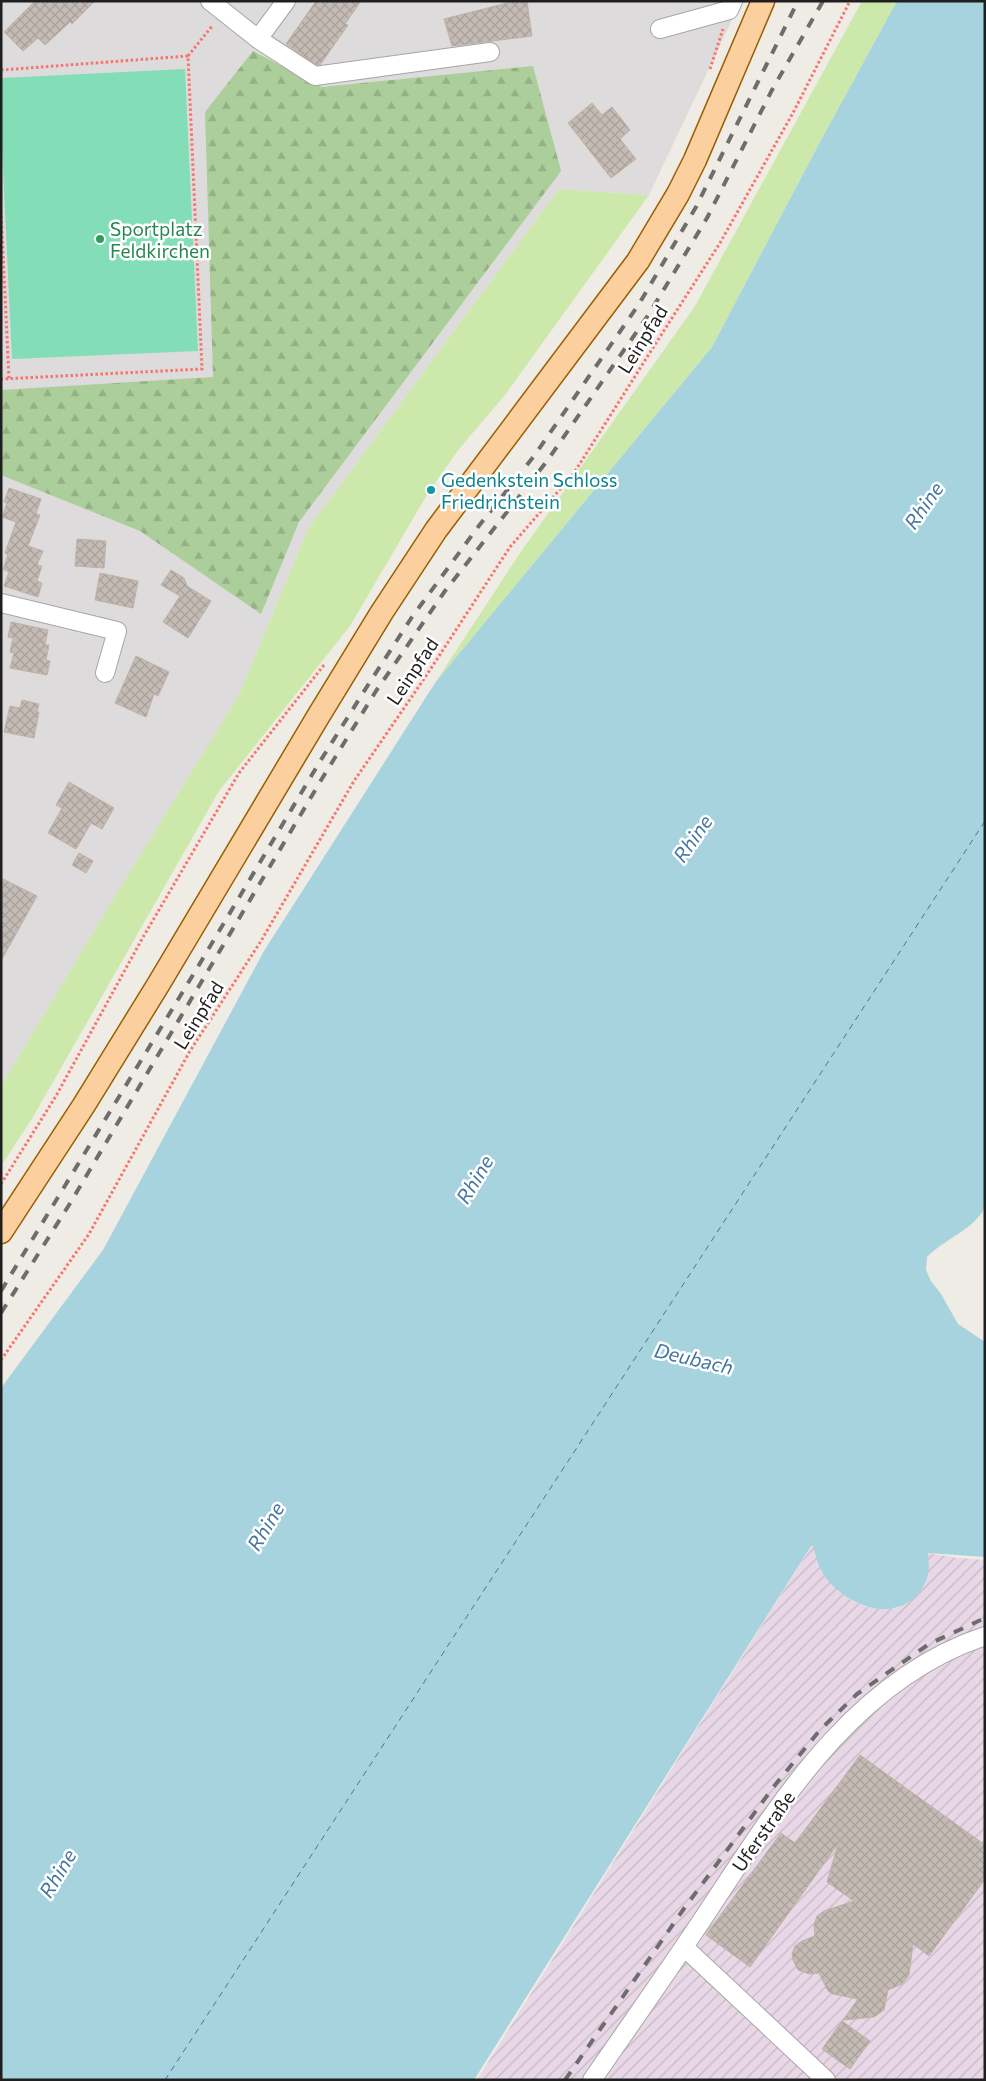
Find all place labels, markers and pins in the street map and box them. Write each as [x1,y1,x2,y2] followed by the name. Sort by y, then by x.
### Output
[110,217,210,262] place label: Sportplatz Feldkirchen
[94,233,106,245] marker: Sportplatz Feldkirchen
[441,468,618,513] place label: Gedenkstein Schloss Friedrichstein
[425,484,437,496] marker: Gedenkstein Schloss Friedrichstein

